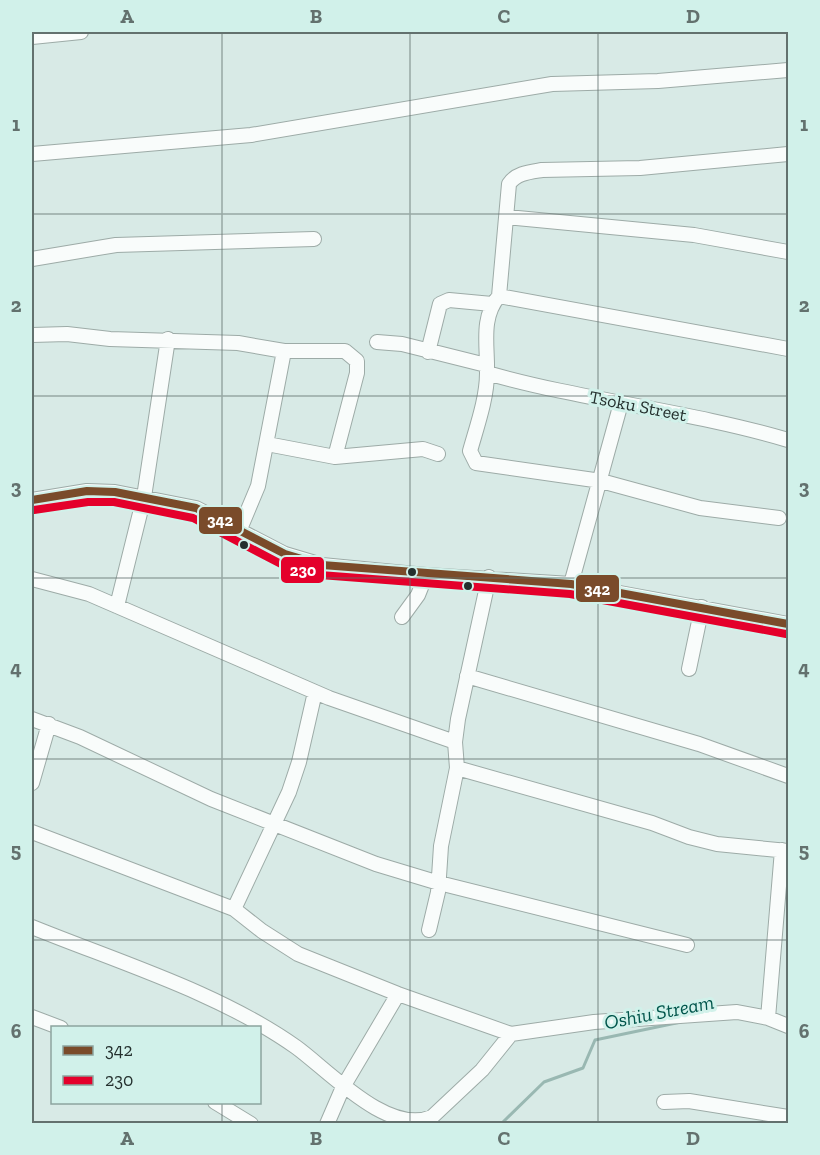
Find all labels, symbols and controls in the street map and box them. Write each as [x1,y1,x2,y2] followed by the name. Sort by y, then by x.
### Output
[120,4,134,28] text: A
[310,4,322,28] text: B
[498,4,511,28] text: C
[686,4,700,28] text: D
[12,112,20,136] text: 1
[800,112,808,136] text: 1
[11,293,22,317] text: 2
[799,293,810,317] text: 2
[588,386,689,426] street label: Tsoku Street
[11,475,22,499] text: 3
[799,475,810,499] text: 3
[198,506,243,535] line badge: 342
[207,511,234,530] text: 342
[238,539,250,551] unlabelled marker
[280,556,325,584] line badge: 230
[290,561,316,580] text: 230
[406,566,418,578] unlabelled marker
[575,574,620,603] line badge: 342
[462,580,474,592] unlabelled marker
[584,580,611,599] text: 342
[10,656,22,680] text: 4
[798,656,810,680] text: 4
[11,838,21,862] text: 5
[799,838,809,862] text: 5
[602,990,716,1034] water label: Oshiu Stream
[11,1019,22,1043] text: 6
[799,1019,810,1043] text: 6
[51,1026,261,1104] legend
[105,1039,133,1061] text: 342
[105,1069,133,1091] text: 230
[120,1126,134,1150] text: A
[310,1126,322,1150] text: B
[498,1126,511,1150] text: C
[686,1126,700,1150] text: D

